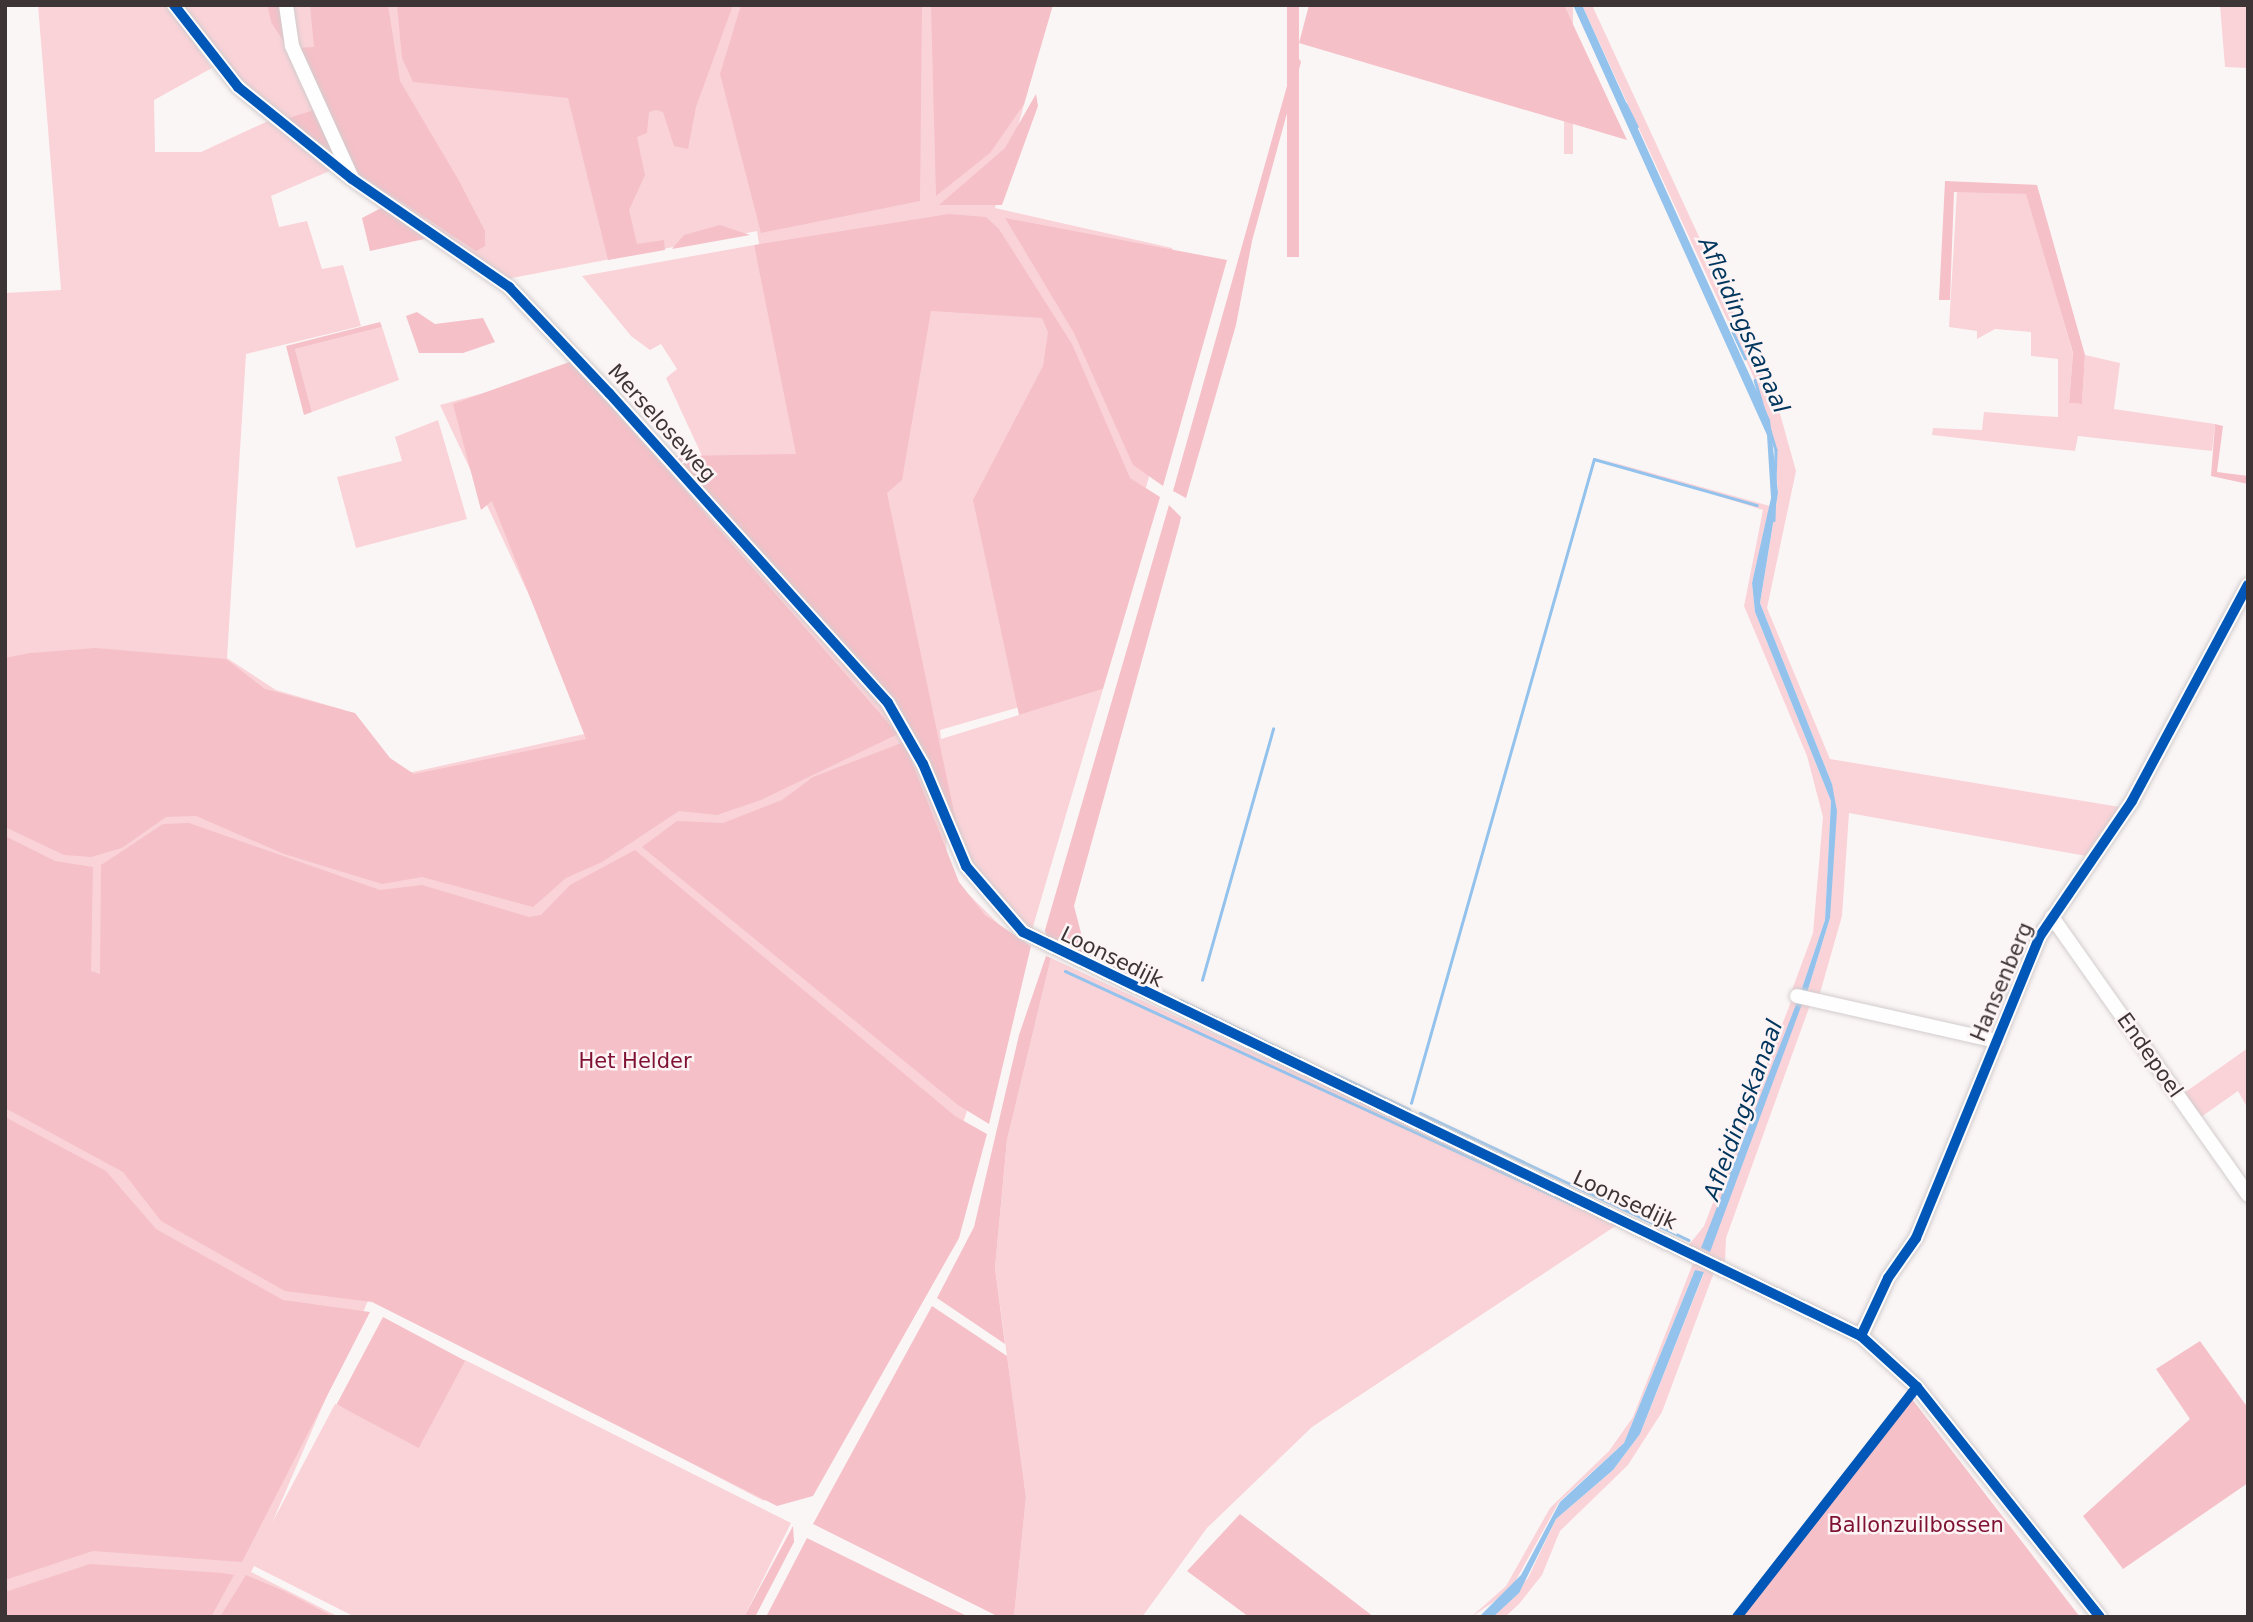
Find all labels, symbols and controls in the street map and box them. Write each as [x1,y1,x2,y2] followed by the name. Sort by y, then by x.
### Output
[1693,233,1795,417] water label: Afleidingskanaal
[603,359,721,487] street label: Merseloseweg
[1966,919,2038,1045] street label: Hansenberg
[1056,921,1168,993] street label: Loonsedijk
[2112,1008,2188,1102] street label: Endepoel
[1698,1016,1788,1204] water label: Afleidingskanaal
[578,1048,692,1074] park label: Het Helder
[1569,1165,1681,1235] street label: Loonsedijk
[1828,1512,2004,1538] park label: Ballonzuilbossen

